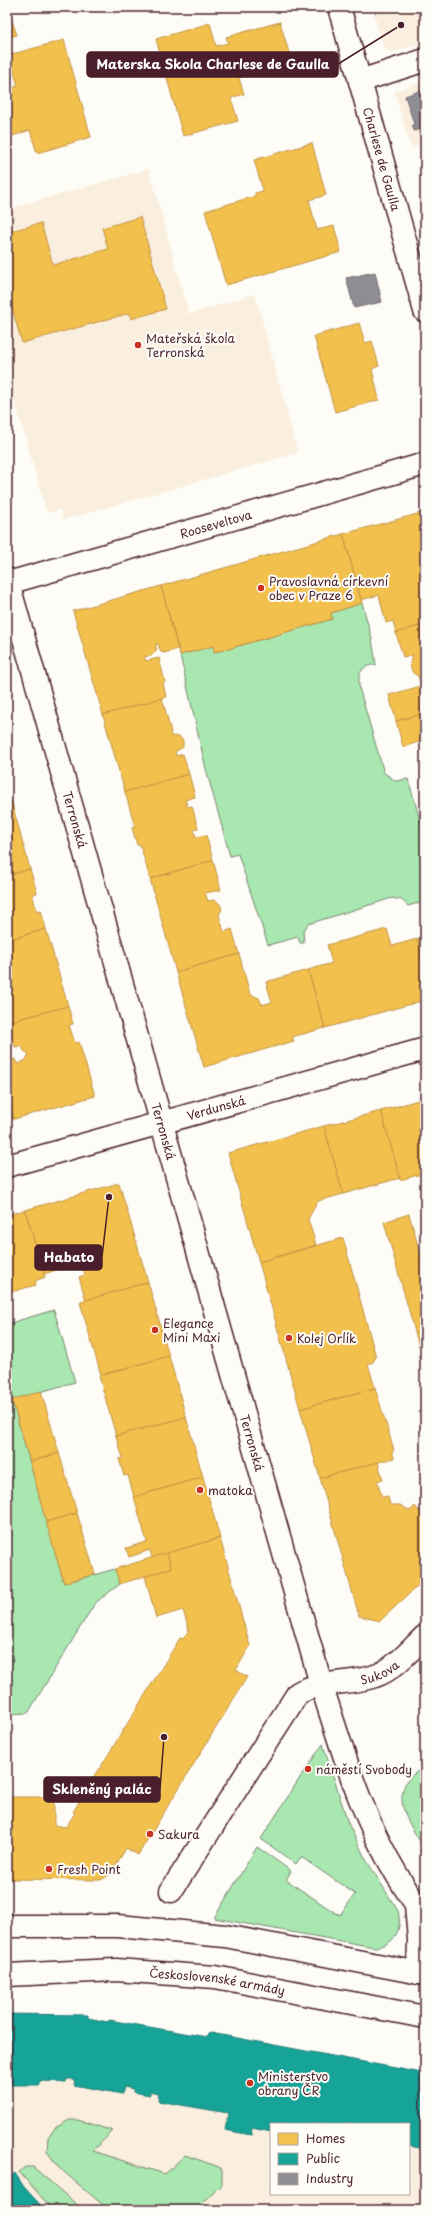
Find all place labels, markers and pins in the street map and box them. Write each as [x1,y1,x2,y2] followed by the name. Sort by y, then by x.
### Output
[87,52,338,77] callout: Materska Skola Charlese de Gaulla
[146,329,236,361] place label: Mateřská škola Terronská
[133,340,143,350] marker: Mateřská škola Terronská
[269,572,388,604] place label: Pravoslavná církevní obec v Praze 6
[256,583,266,593] marker: Pravoslavná církevní obec v Praze 6
[35,1245,102,1270] callout: Habato
[163,1314,220,1346] place label: Elegance Mini Maxi
[150,1325,160,1335] marker: Elegance Mini Maxi
[297,1329,357,1347] place label: Kolej Orlík
[284,1333,294,1343] marker: Kolej Orlík
[208,1481,253,1499] place label: matoka
[195,1485,205,1495] marker: matoka
[316,1760,412,1778] place label: náměstí Svobody
[303,1764,313,1774] marker: náměstí Svobody
[44,1777,160,1802] callout: Skleněný palác
[158,1825,200,1843] place label: Sakura
[145,1829,155,1839] marker: Sakura
[57,1860,121,1878] place label: Fresh Point
[44,1864,54,1874] marker: Fresh Point
[258,2067,329,2099] place label: Ministerstvo obrany ČR
[245,2078,255,2088] marker: Ministerstvo obrany ČR

